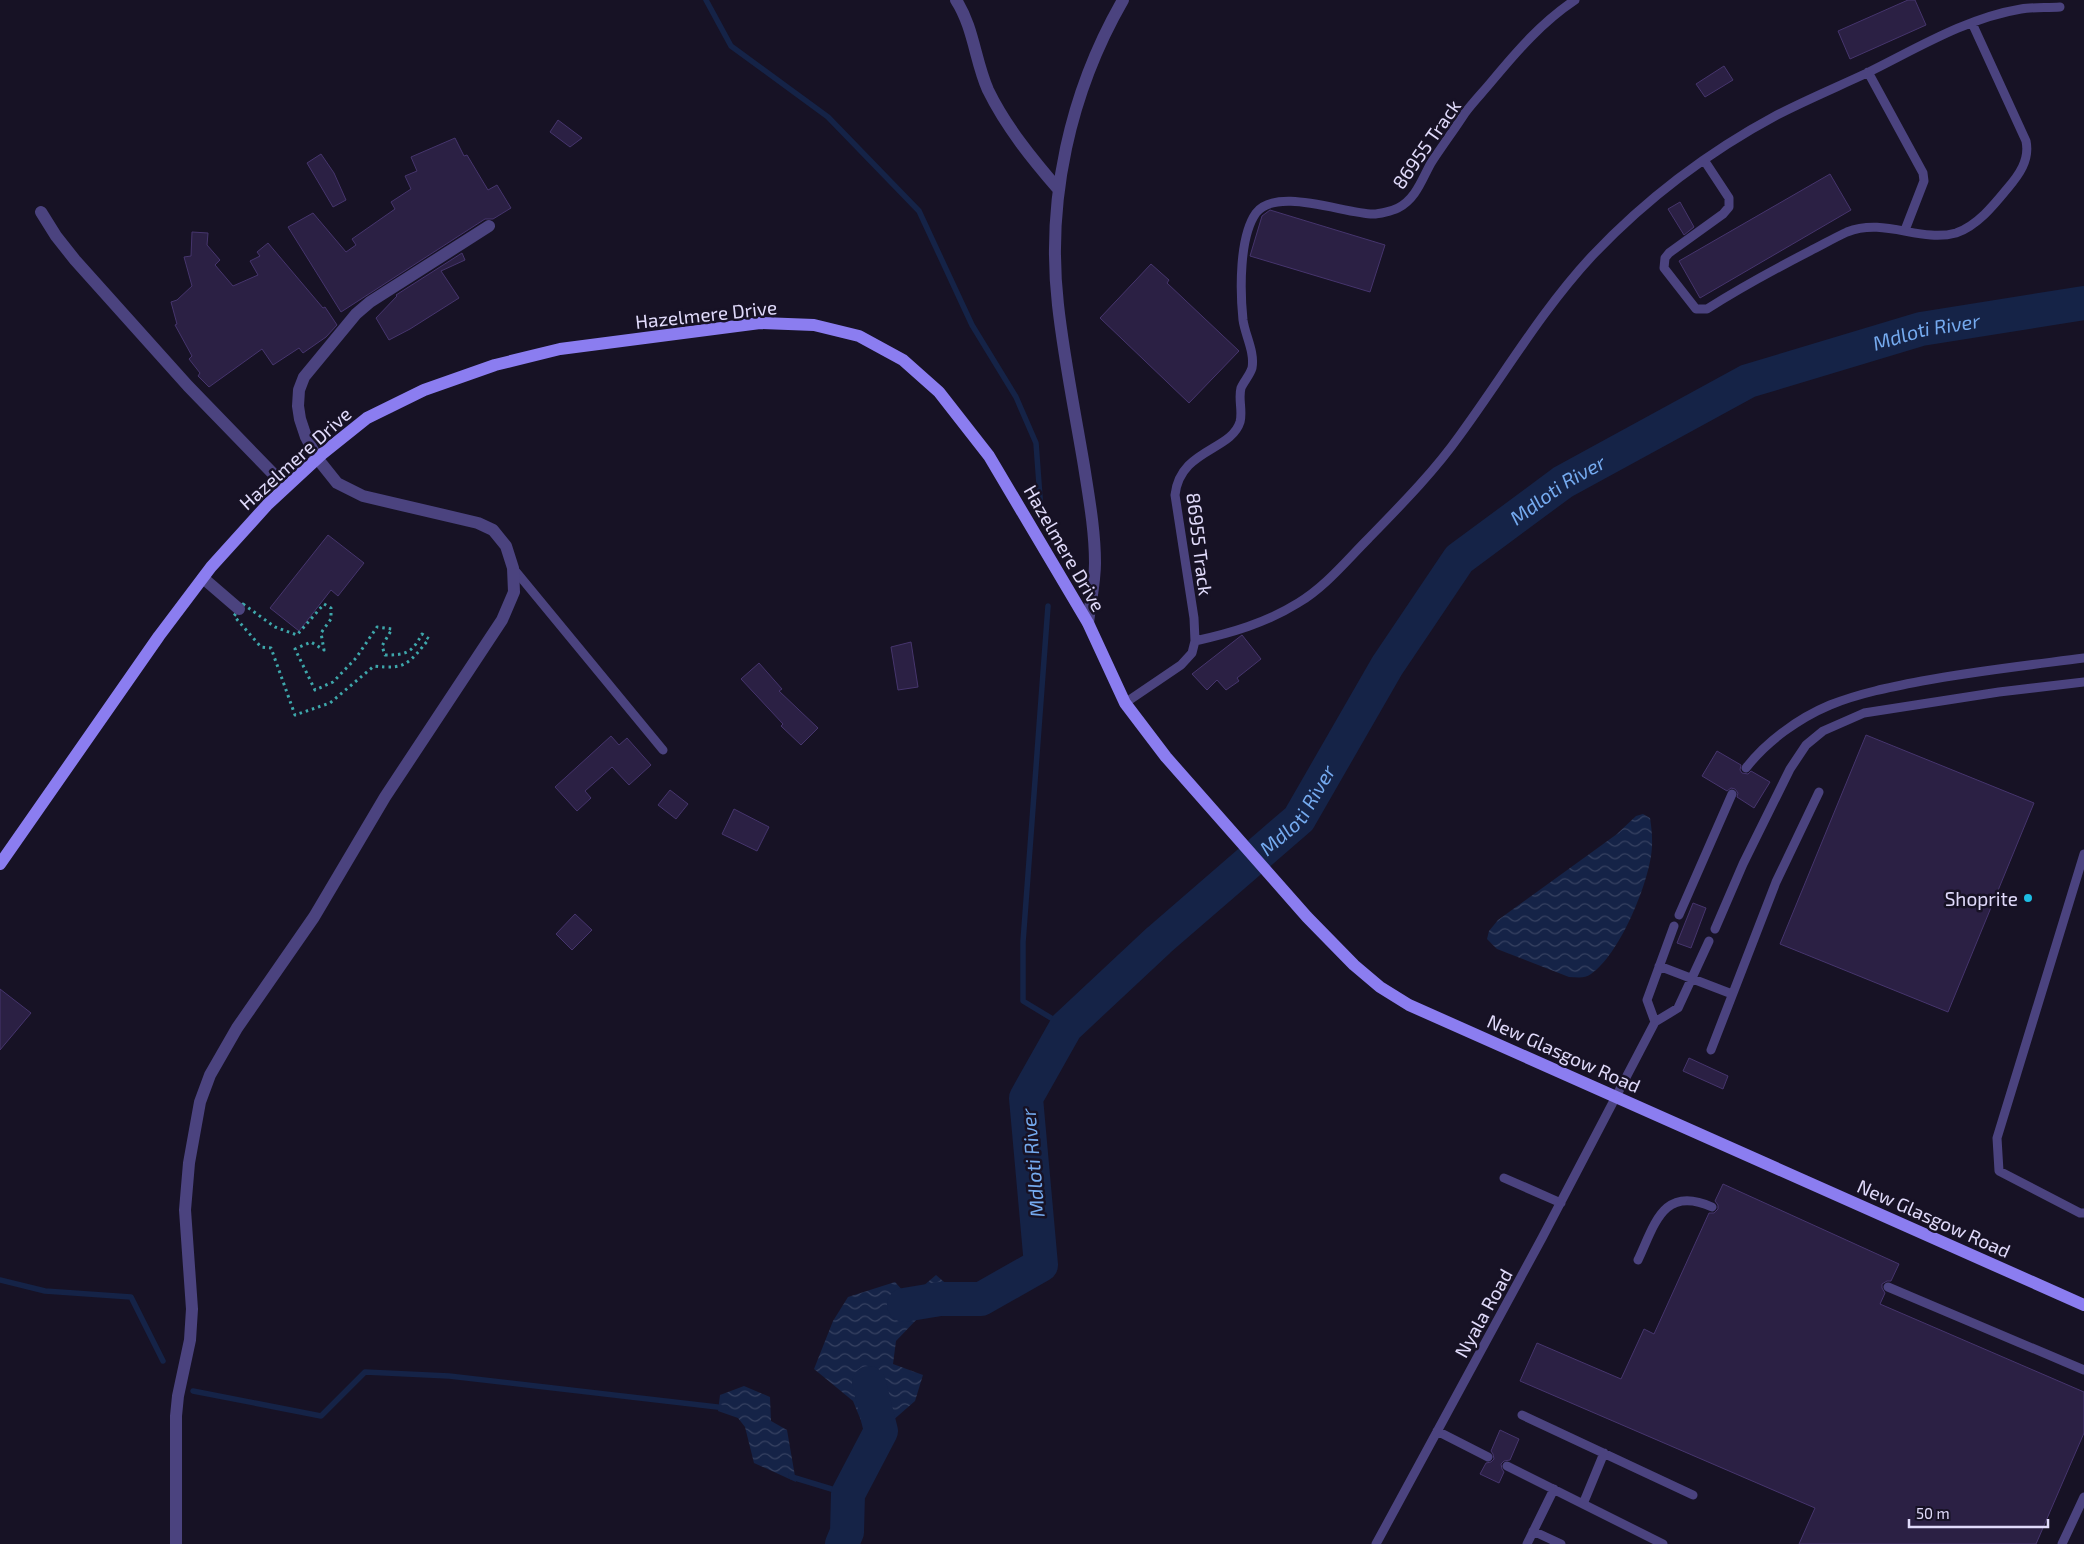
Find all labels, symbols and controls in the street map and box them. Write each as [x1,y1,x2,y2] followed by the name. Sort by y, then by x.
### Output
[1387,95,1465,193] street label: 86955 Track
[634,295,778,333] street label: Hazelmere Drive
[1870,308,1983,355] water label: Mdloti River
[234,402,356,514] street label: Hazelmere Drive
[1505,449,1610,530] water label: Mdloti River
[1019,481,1111,615] street label: Hazelmere Drive
[1182,491,1218,597] street label: 86955 Track
[1254,759,1340,860] water label: Mdloti River
[1945,887,2018,910] place label: Shoprite
[2022,892,2034,904] marker: Shoprite
[1484,1009,1644,1097] street label: New Glasgow Road
[1015,1106,1049,1219] water label: Mdloti River
[1854,1174,2014,1262] street label: New Glasgow Road
[1449,1265,1517,1361] street label: Nyala Road
[1909,1496,2048,1528] scale bar
[1916,1504,1950,1522] text: 50 m

